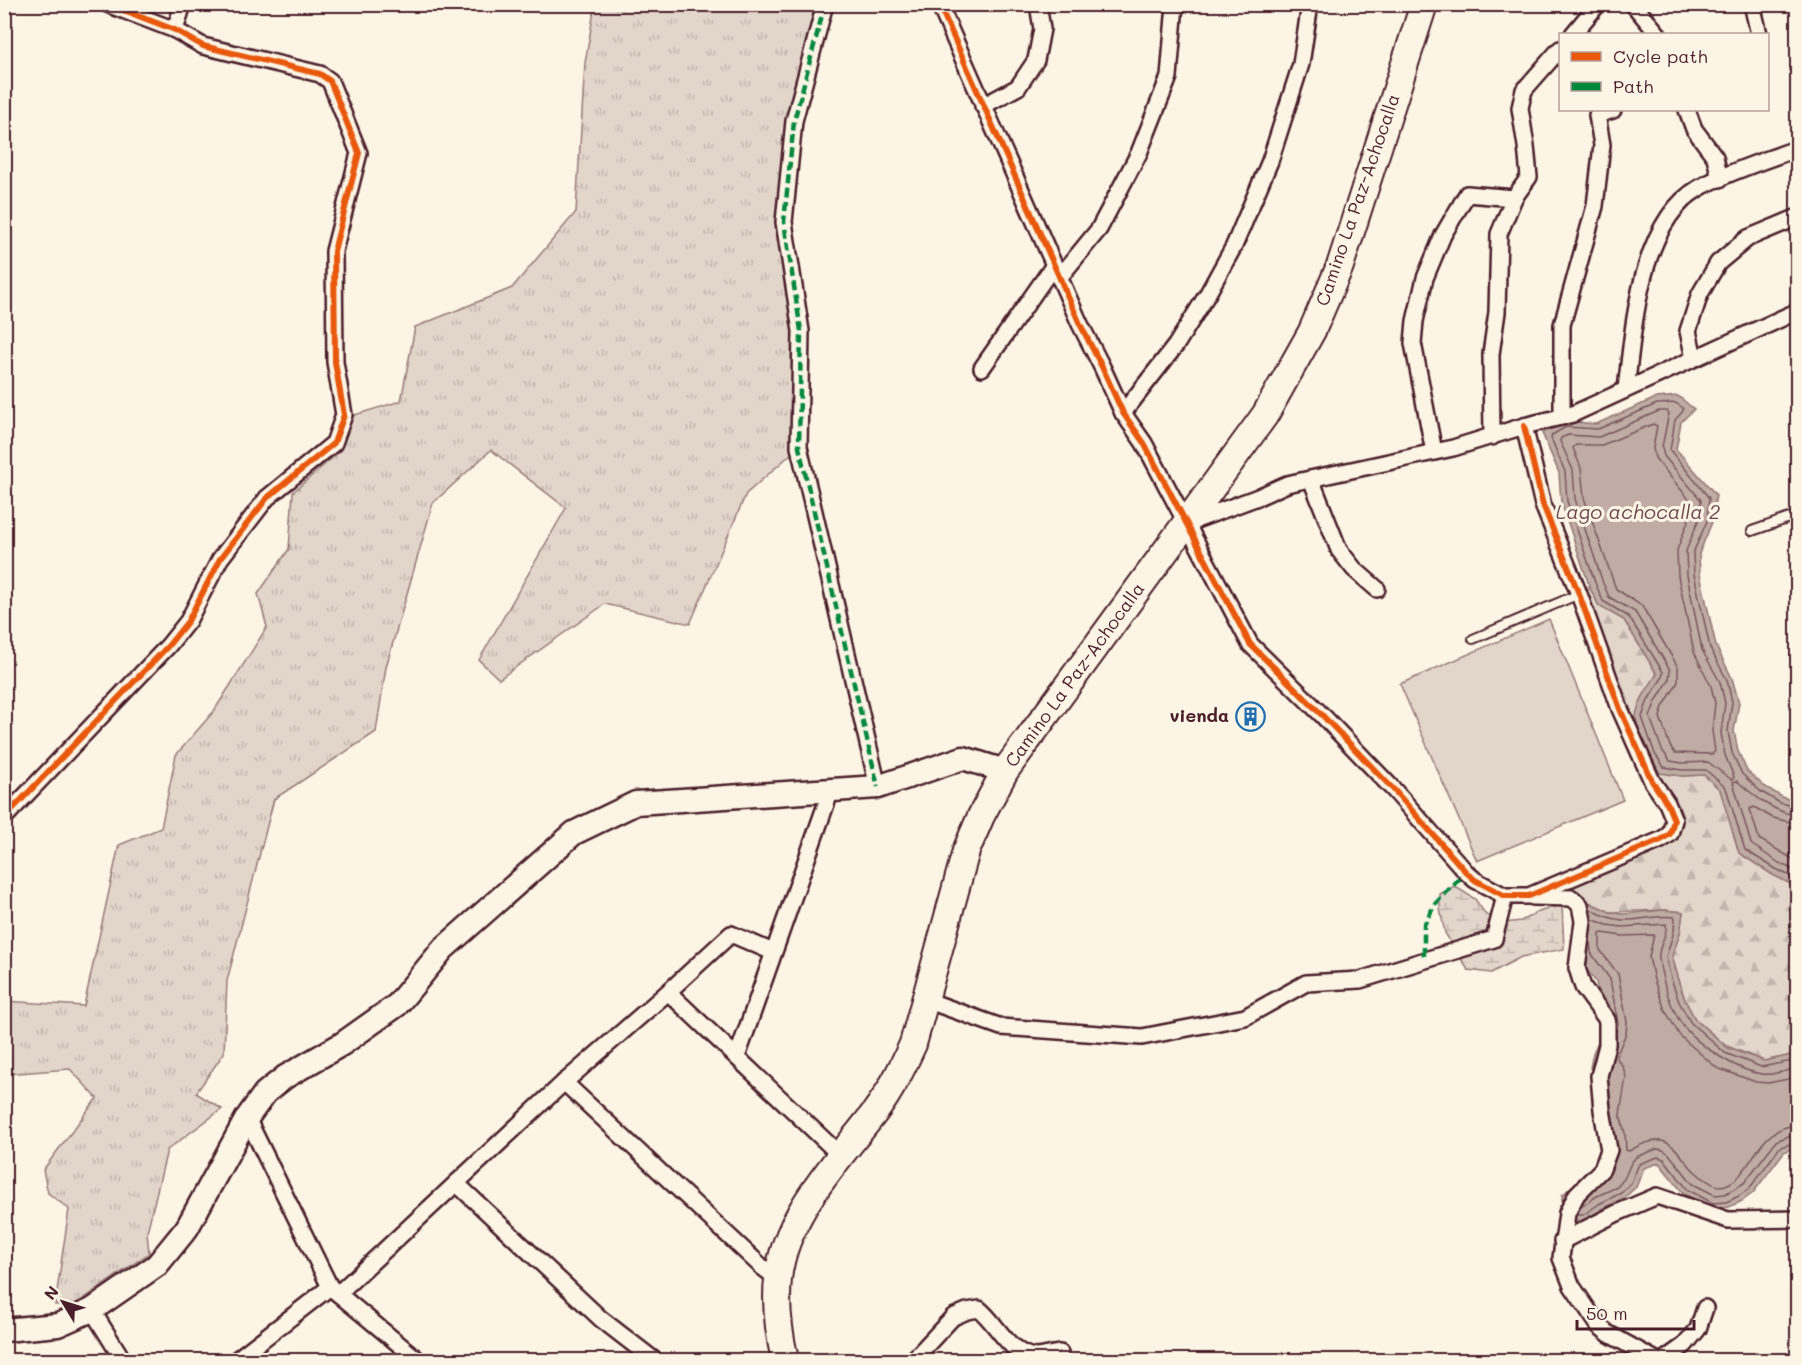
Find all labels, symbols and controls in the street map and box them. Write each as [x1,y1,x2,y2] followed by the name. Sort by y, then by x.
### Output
[1559,33,1769,111] legend
[1613,44,1708,68] text: Cycle path
[1613,74,1653,98] text: Path
[1309,91,1405,309] street label: Camino La Paz-Achocalla
[1556,498,1720,524] water label: Lago achocalla 2
[999,577,1149,771] street label: Camino La Paz-Achocalla
[1234,700,1266,732] building icon: vienda
[1170,703,1229,727] place label: vienda
[33,1272,93,1332] north arrow
[39,1281,63,1304] text: N
[1577,1293,1694,1331] scale bar
[1586,1301,1628,1325] text: 50 m

